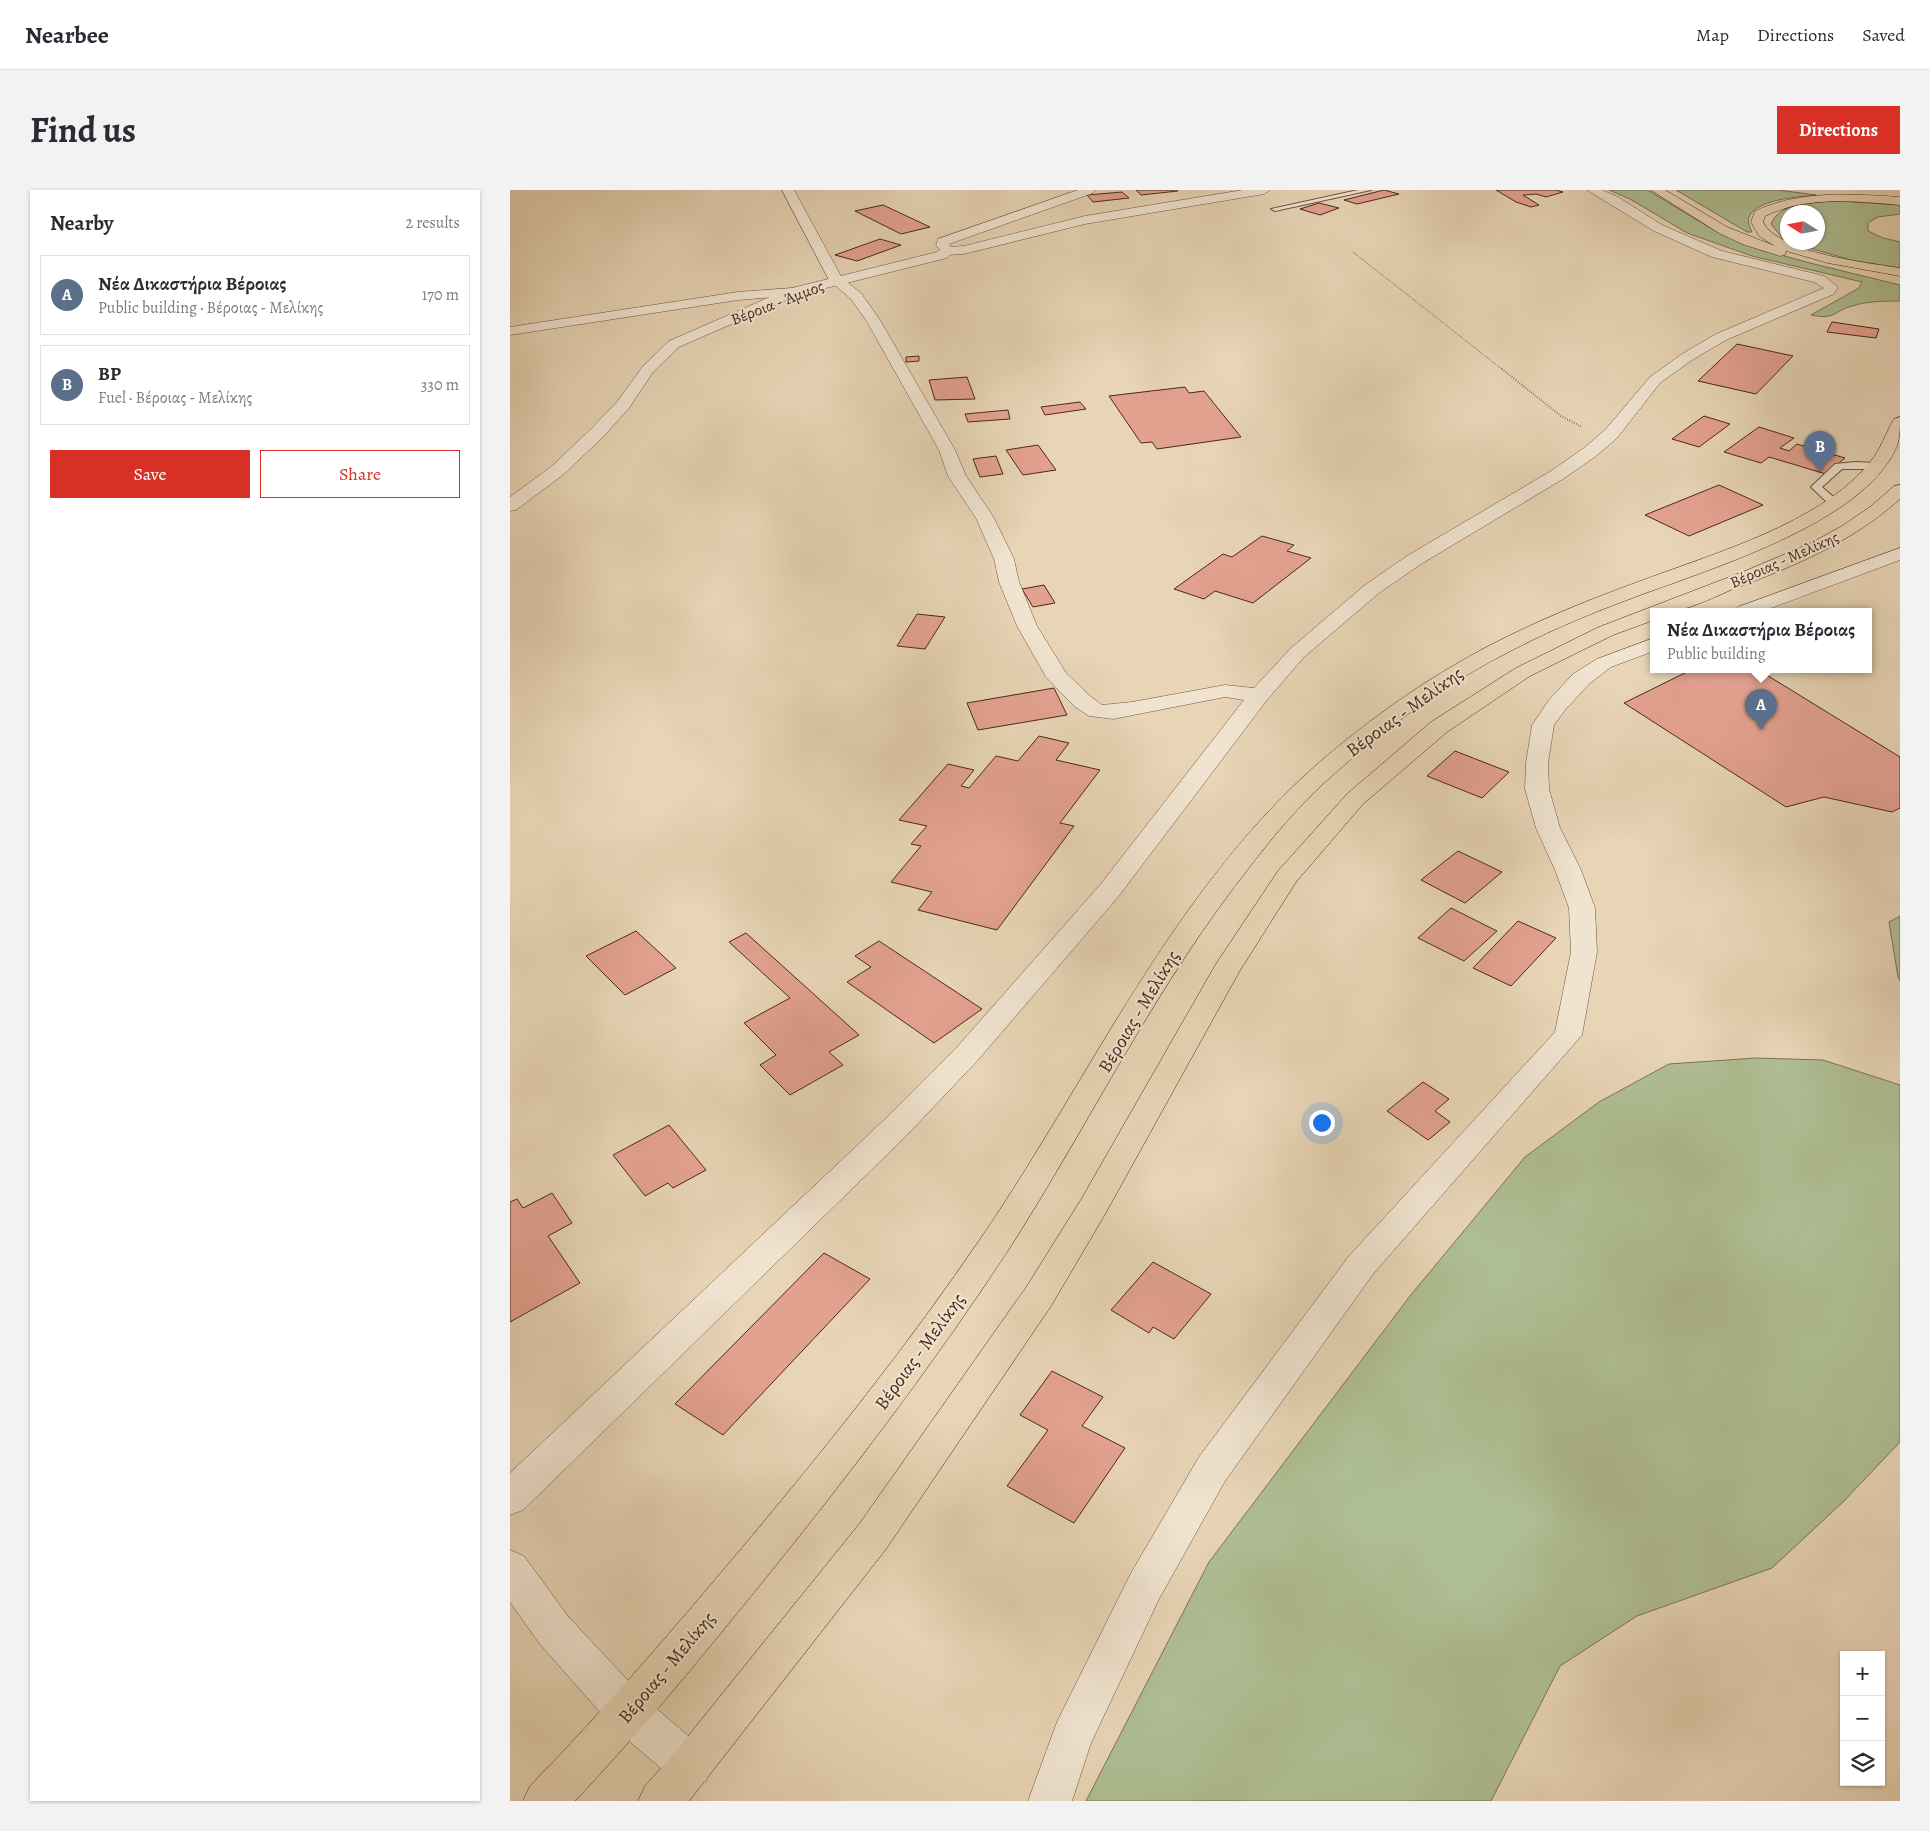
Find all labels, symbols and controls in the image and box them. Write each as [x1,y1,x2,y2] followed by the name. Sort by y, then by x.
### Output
[25,19,109,51] text: Nearbee
[1696,23,1729,47] text: Map
[1757,23,1834,47] text: Directions
[1862,23,1905,47] text: Saved
[30,106,136,154] text: Find us
[1777,106,1900,154] button: Directions
[1780,205,1825,250] north arrow
[50,209,113,237] text: Nearby
[405,212,460,234] text: 2 results
[98,271,286,297] text: Νέα Δικαστήρια Βέροιας
[728,275,827,331] street label: Βέροια - Άμμος
[62,284,72,306] text: A
[422,284,459,306] text: 170 m
[98,297,323,319] text: Public building · Βέροιας - Μελίκης
[98,361,121,387] text: BP
[62,374,72,396] text: B
[421,374,459,396] text: 330 m
[98,387,252,409] text: Fuel · Βέροιας - Μελίκης
[1804,431,1836,472] pin: B
[50,450,250,498] button: Save
[260,450,460,498] button: Share
[1727,526,1842,594] street label: Βέροιας - Μελίκης
[1650,608,1872,673] popup
[1667,617,1855,643] text: Νέα Δικαστήρια Βέροιας
[1667,643,1766,665] text: Public building
[1341,660,1468,763] street label: Βέροιας - Μελίκης
[1745,689,1777,730] pin: A
[1092,945,1186,1078] street label: Βέροιας - Μελίκης
[1309,1110,1335,1136] your location
[869,1288,971,1415] street label: Βέροιας - Μελίκης
[612,1606,721,1729] street label: Βέροιας - Μελίκης
[1840,1651,1885,1786] map controls
[1840,1651,1885,1696] button: +
[1840,1696,1885,1741] button: −
[1840,1741,1885,1786] button: layers

